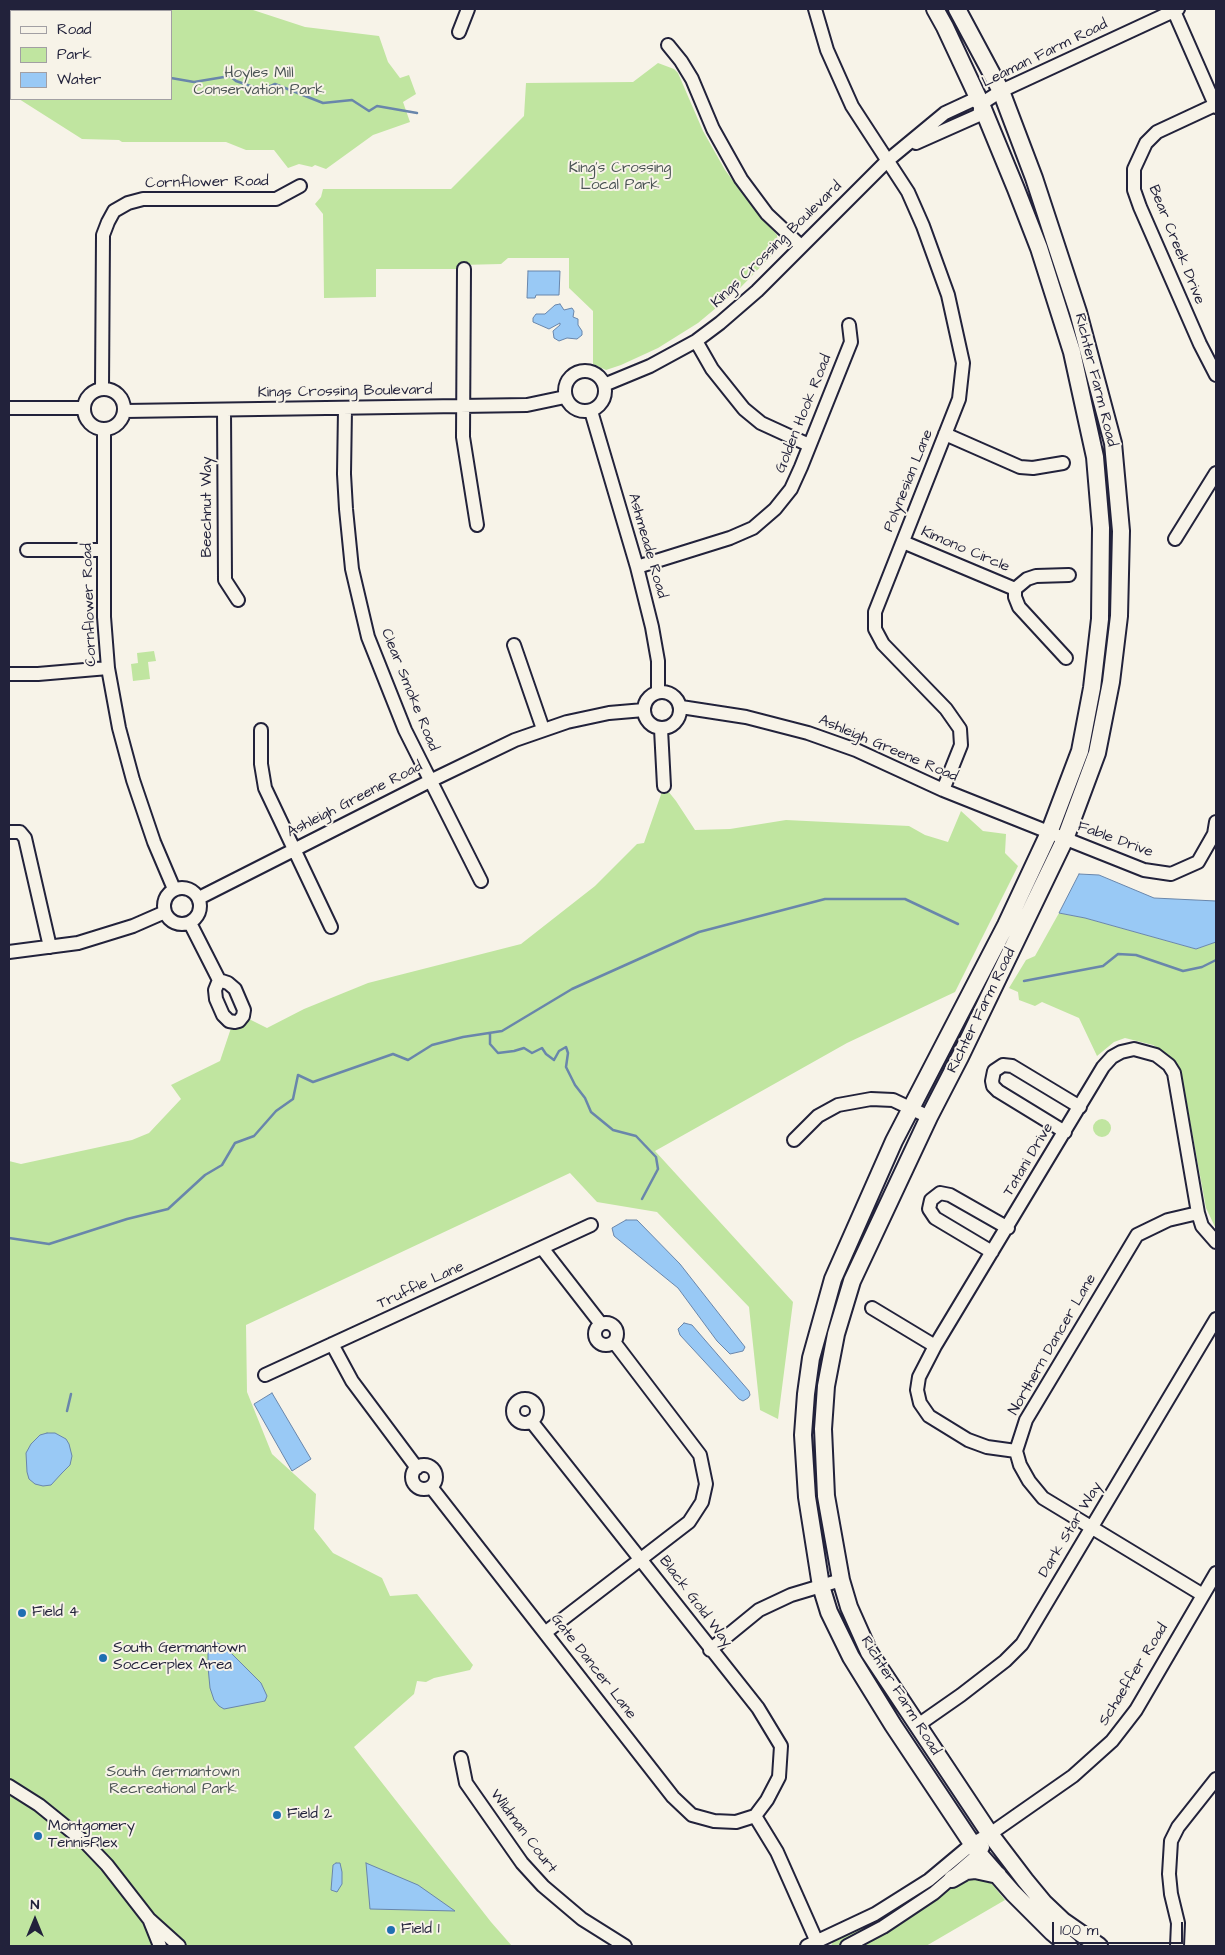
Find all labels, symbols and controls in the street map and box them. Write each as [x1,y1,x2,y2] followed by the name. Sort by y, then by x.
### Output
[10,10,172,100] legend
[979,16,1111,92] street label: Leaman Farm Road
[57,19,91,40] text: Road
[57,44,92,65] text: Park
[194,65,324,100] park label: Hoyles Mill Conservation Park
[57,69,101,90] text: Water
[569,160,671,195] park label: King's Crossing Local Park
[145,173,269,193] street label: Cornflower Road
[708,178,846,312] street label: Kings Crossing Boulevard
[1144,183,1208,307] street label: Bear Creek Drive
[1070,311,1120,449] street label: Richter Farm Road
[772,352,836,476] street label: Golden Hook Road
[258,381,432,403] street label: Kings Crossing Boulevard
[880,427,938,535] street label: Polynesian Lane
[199,457,217,557] street label: Beechnut Way
[623,491,671,601] street label: Ashmeade Road
[918,523,1012,577] street label: Kimono Circle
[79,543,101,667] street label: Cornflower Road
[376,626,442,754] street label: Clear Smoke Road
[816,712,960,786] street label: Ashleigh Greene Road
[284,758,426,842] street label: Ashleigh Greene Road
[1075,818,1155,862] street label: Fable Drive
[944,946,1020,1076] street label: Richter Farm Road
[1000,1120,1058,1200] street label: Tatani Drive
[375,1258,467,1314] street label: Truffle Lane
[1005,1271,1101,1419] street label: Northern Dancer Lane
[1035,1479,1107,1581] street label: Dark Star Way
[655,1553,735,1651] street label: Black Gold Way
[32,1604,79,1622] place label: Field 4
[16,1607,28,1619] marker: Field 4
[546,1611,640,1723] street label: Gate Dancer Lane
[1095,1621,1173,1729] street label: Schaeffer Road
[856,1633,944,1759] street label: Richter Farm Road
[113,1640,246,1675] place label: South Germantown Soccerplex Area
[97,1652,109,1664] marker: South Germantown Soccerplex Area
[107,1764,239,1799] park label: South Germantown Recreational Park
[486,1787,560,1877] street label: Wildman Court
[287,1806,332,1824] place label: Field 2
[271,1809,283,1821] marker: Field 2
[48,1818,135,1853] place label: Montgomery TennisPlex
[32,1830,44,1842] marker: Montgomery TennisPlex
[10,1895,60,1945] north arrow
[31,1895,39,1915] text: N
[1055,1912,1186,1944] scale bar
[1060,1920,1099,1941] text: 100 m
[401,1921,440,1939] place label: Field 1
[385,1924,397,1936] marker: Field 1

